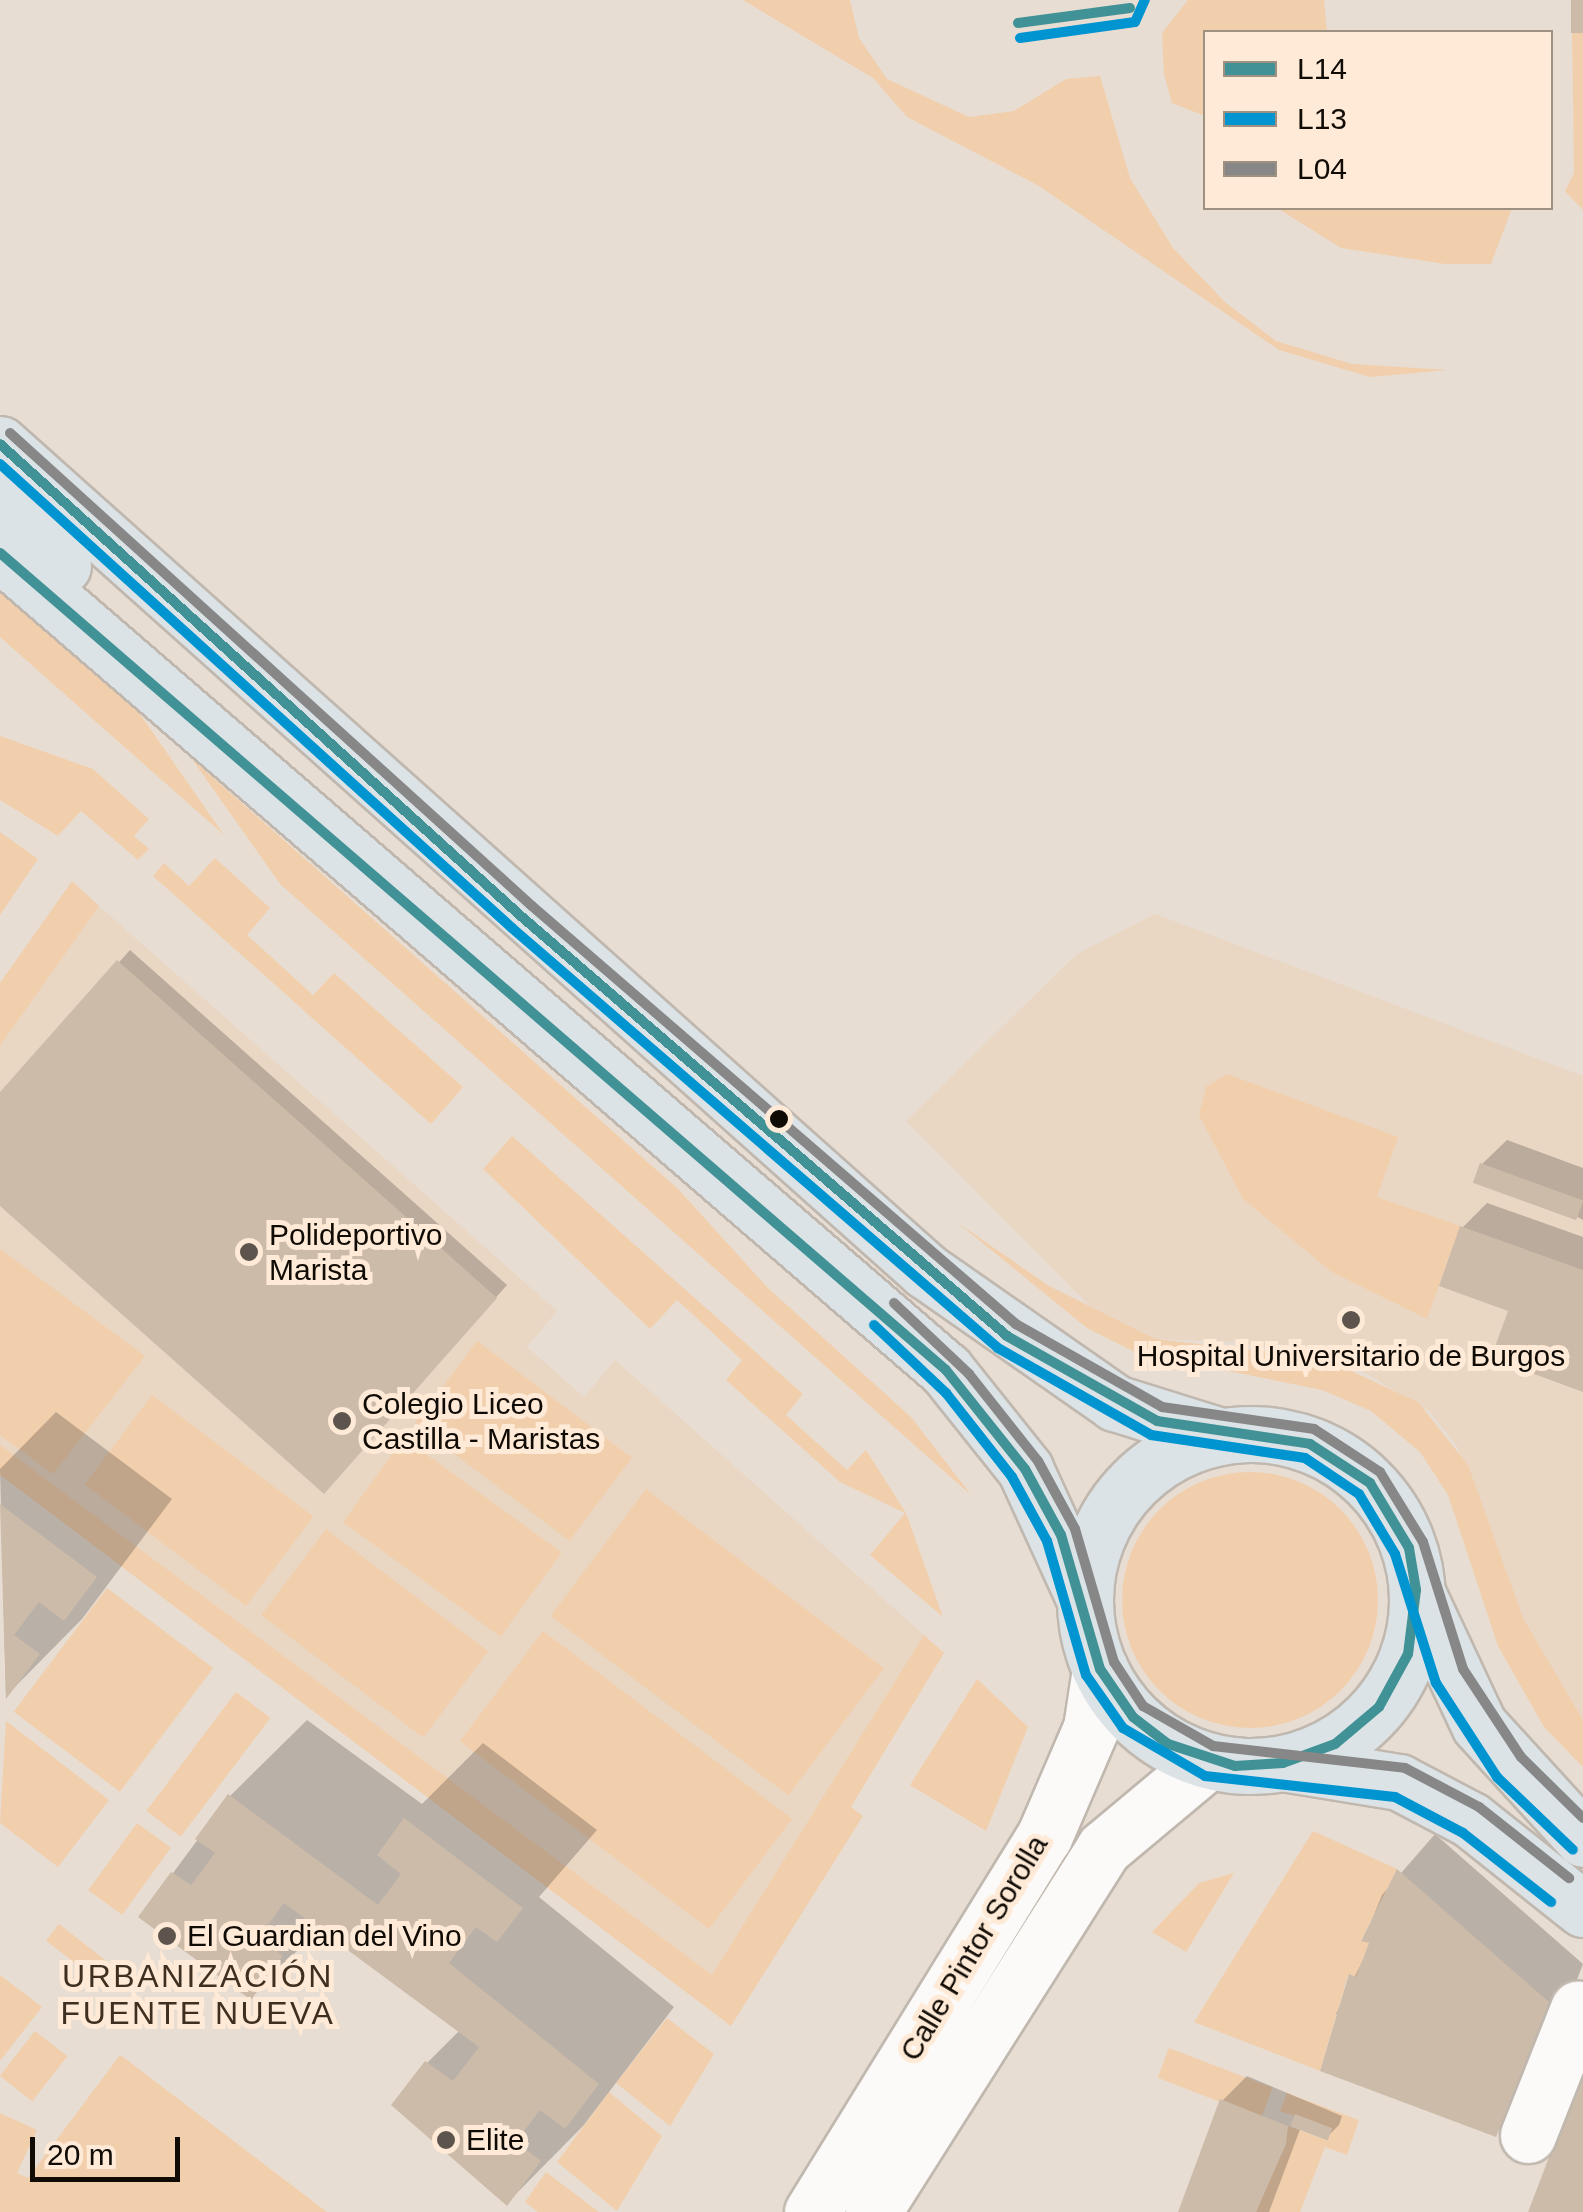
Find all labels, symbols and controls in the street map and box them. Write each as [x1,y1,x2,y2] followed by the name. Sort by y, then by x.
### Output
[1203,30,1553,210] legend
[1297,52,1347,85] text: L14
[1297,102,1347,135] text: L13
[1297,152,1347,185] text: L04
[769,1109,789,1129] unlabelled marker
[269,1217,442,1288] place label: Polideportivo Marista
[238,1241,260,1263] marker: Polideportivo Marista
[1338,1307,1364,1333] marker: Hospital Universitario de Burgos
[1137,1338,1565,1374] place label: Hospital Universitario de Burgos
[362,1386,600,1456] place label: Colegio Liceo Castilla - Maristas
[331,1410,353,1432] marker: Colegio Liceo Castilla - Maristas
[892,1829,1056,2067] street label: Calle Pintor Sorolla
[187,1918,462,1954] place label: El Guardian del Vino
[156,1925,178,1947] marker: El Guardian del Vino
[61,1958,335,2033] district label: URBANIZACIÓN FUENTE NUEVA
[35,2117,185,2179] scale bar
[466,2122,524,2158] place label: Elite
[435,2129,457,2151] marker: Elite
[47,2138,114,2171] text: 20 m

